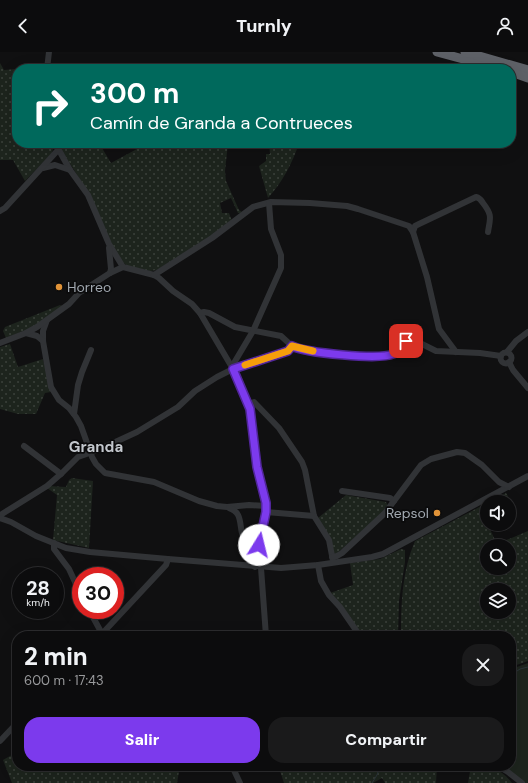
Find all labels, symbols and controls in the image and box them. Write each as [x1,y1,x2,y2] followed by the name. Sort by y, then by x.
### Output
[236,14,292,38] text: Turnly
[12,15,34,37] icon: back
[494,15,516,37] icon: person
[90,75,179,112] text: 300 m
[24,80,76,132] icon: right
[90,111,353,135] text: Camín de Granda a Contrueces
[67,278,111,296] place label: Horreo
[54,282,64,292] marker: Horreo
[389,324,423,358] pin
[395,330,417,352] icon: arrive
[69,437,123,457] district label: Granda
[480,495,516,619] map controls
[480,495,516,531] button: sound
[386,504,429,522] place label: Repsol
[432,508,442,518] marker: Repsol
[238,524,280,566] position arrow
[480,539,516,575] button: search
[72,567,124,619] speed limit sign: 30
[26,575,50,601] text: 28
[480,583,516,619] button: layers
[26,596,50,609] text: km/h
[24,641,88,672] text: 2 min
[462,644,504,686] button: close
[24,672,104,689] text: 600 m · 17:43
[24,717,260,763] button: Salir
[268,717,504,763] button: Compartir

